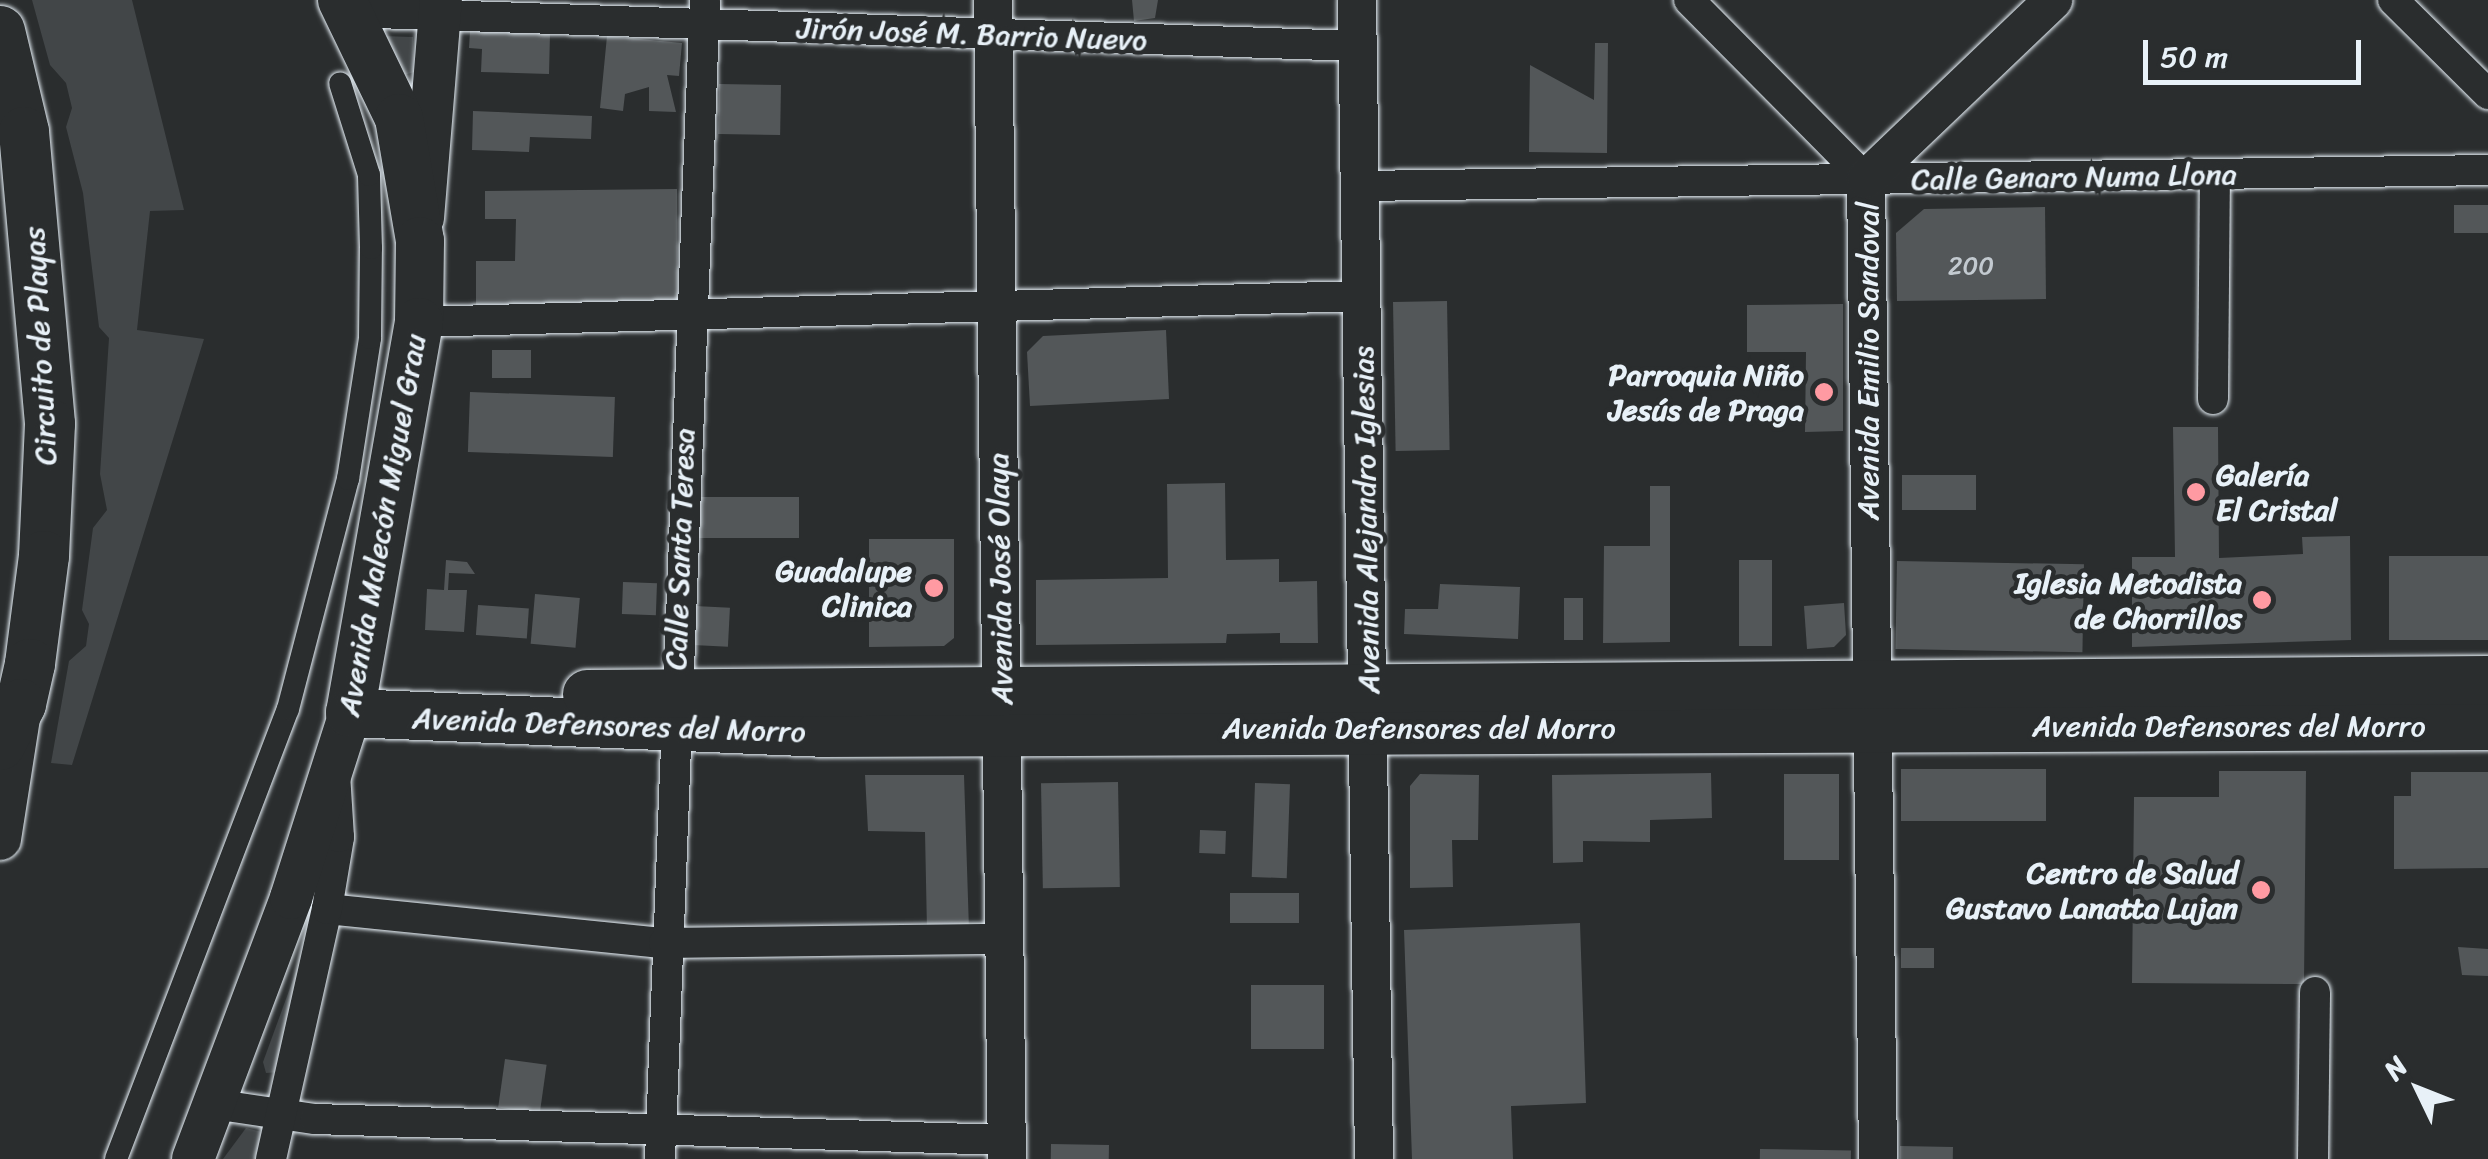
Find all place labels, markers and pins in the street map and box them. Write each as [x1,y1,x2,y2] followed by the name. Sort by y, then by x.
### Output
[1608,357,1804,428] place label: Parroquia Niño Jesús de Praga
[1813,381,1835,403] marker: Parroquia Niño Jesús de Praga
[2216,457,2338,528] place label: Galería El Cristal
[2185,481,2207,503] marker: Galería El Cristal
[775,553,912,624] place label: Guadalupe Clinica
[2015,565,2242,636] place label: Iglesia Metodista de Chorrillos
[921,575,947,601] marker: Guadalupe Clinica
[2251,589,2273,611] marker: Iglesia Metodista de Chorrillos
[1946,855,2238,926] place label: Centro de Salud Gustavo Lanatta Lujan
[2248,877,2274,903] marker: Centro de Salud Gustavo Lanatta Lujan

